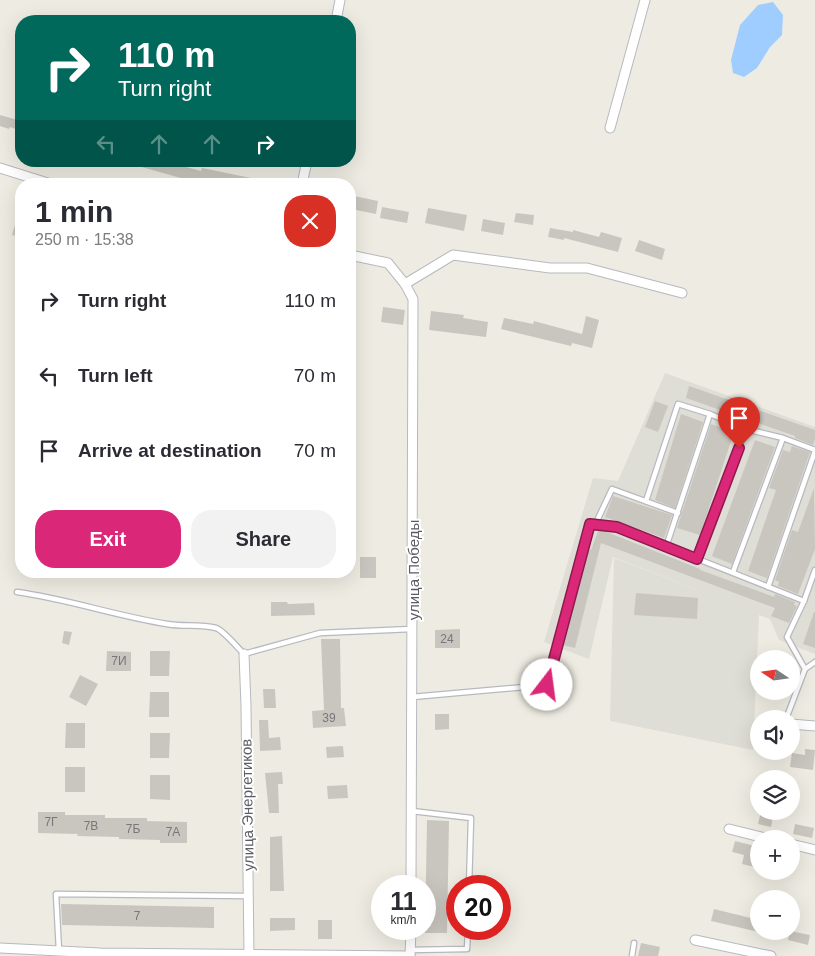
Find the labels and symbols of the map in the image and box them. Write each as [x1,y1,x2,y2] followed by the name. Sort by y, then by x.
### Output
[718,397,760,448] pin
[405,520,422,620] street label: улица Победы
[440,632,454,646] house number: 24
[750,650,800,700] north arrow
[111,654,127,668] house number: 7И
[520,658,572,710] position arrow
[322,711,336,725] house number: 39
[237,739,257,871] street label: улица Энергетиков
[44,815,58,829] house number: 7Г
[84,819,98,833] house number: 7В
[126,822,140,836] house number: 7Б
[166,825,180,839] house number: 7А
[446,875,511,940] speed limit sign: 20
[134,909,141,923] house number: 7

